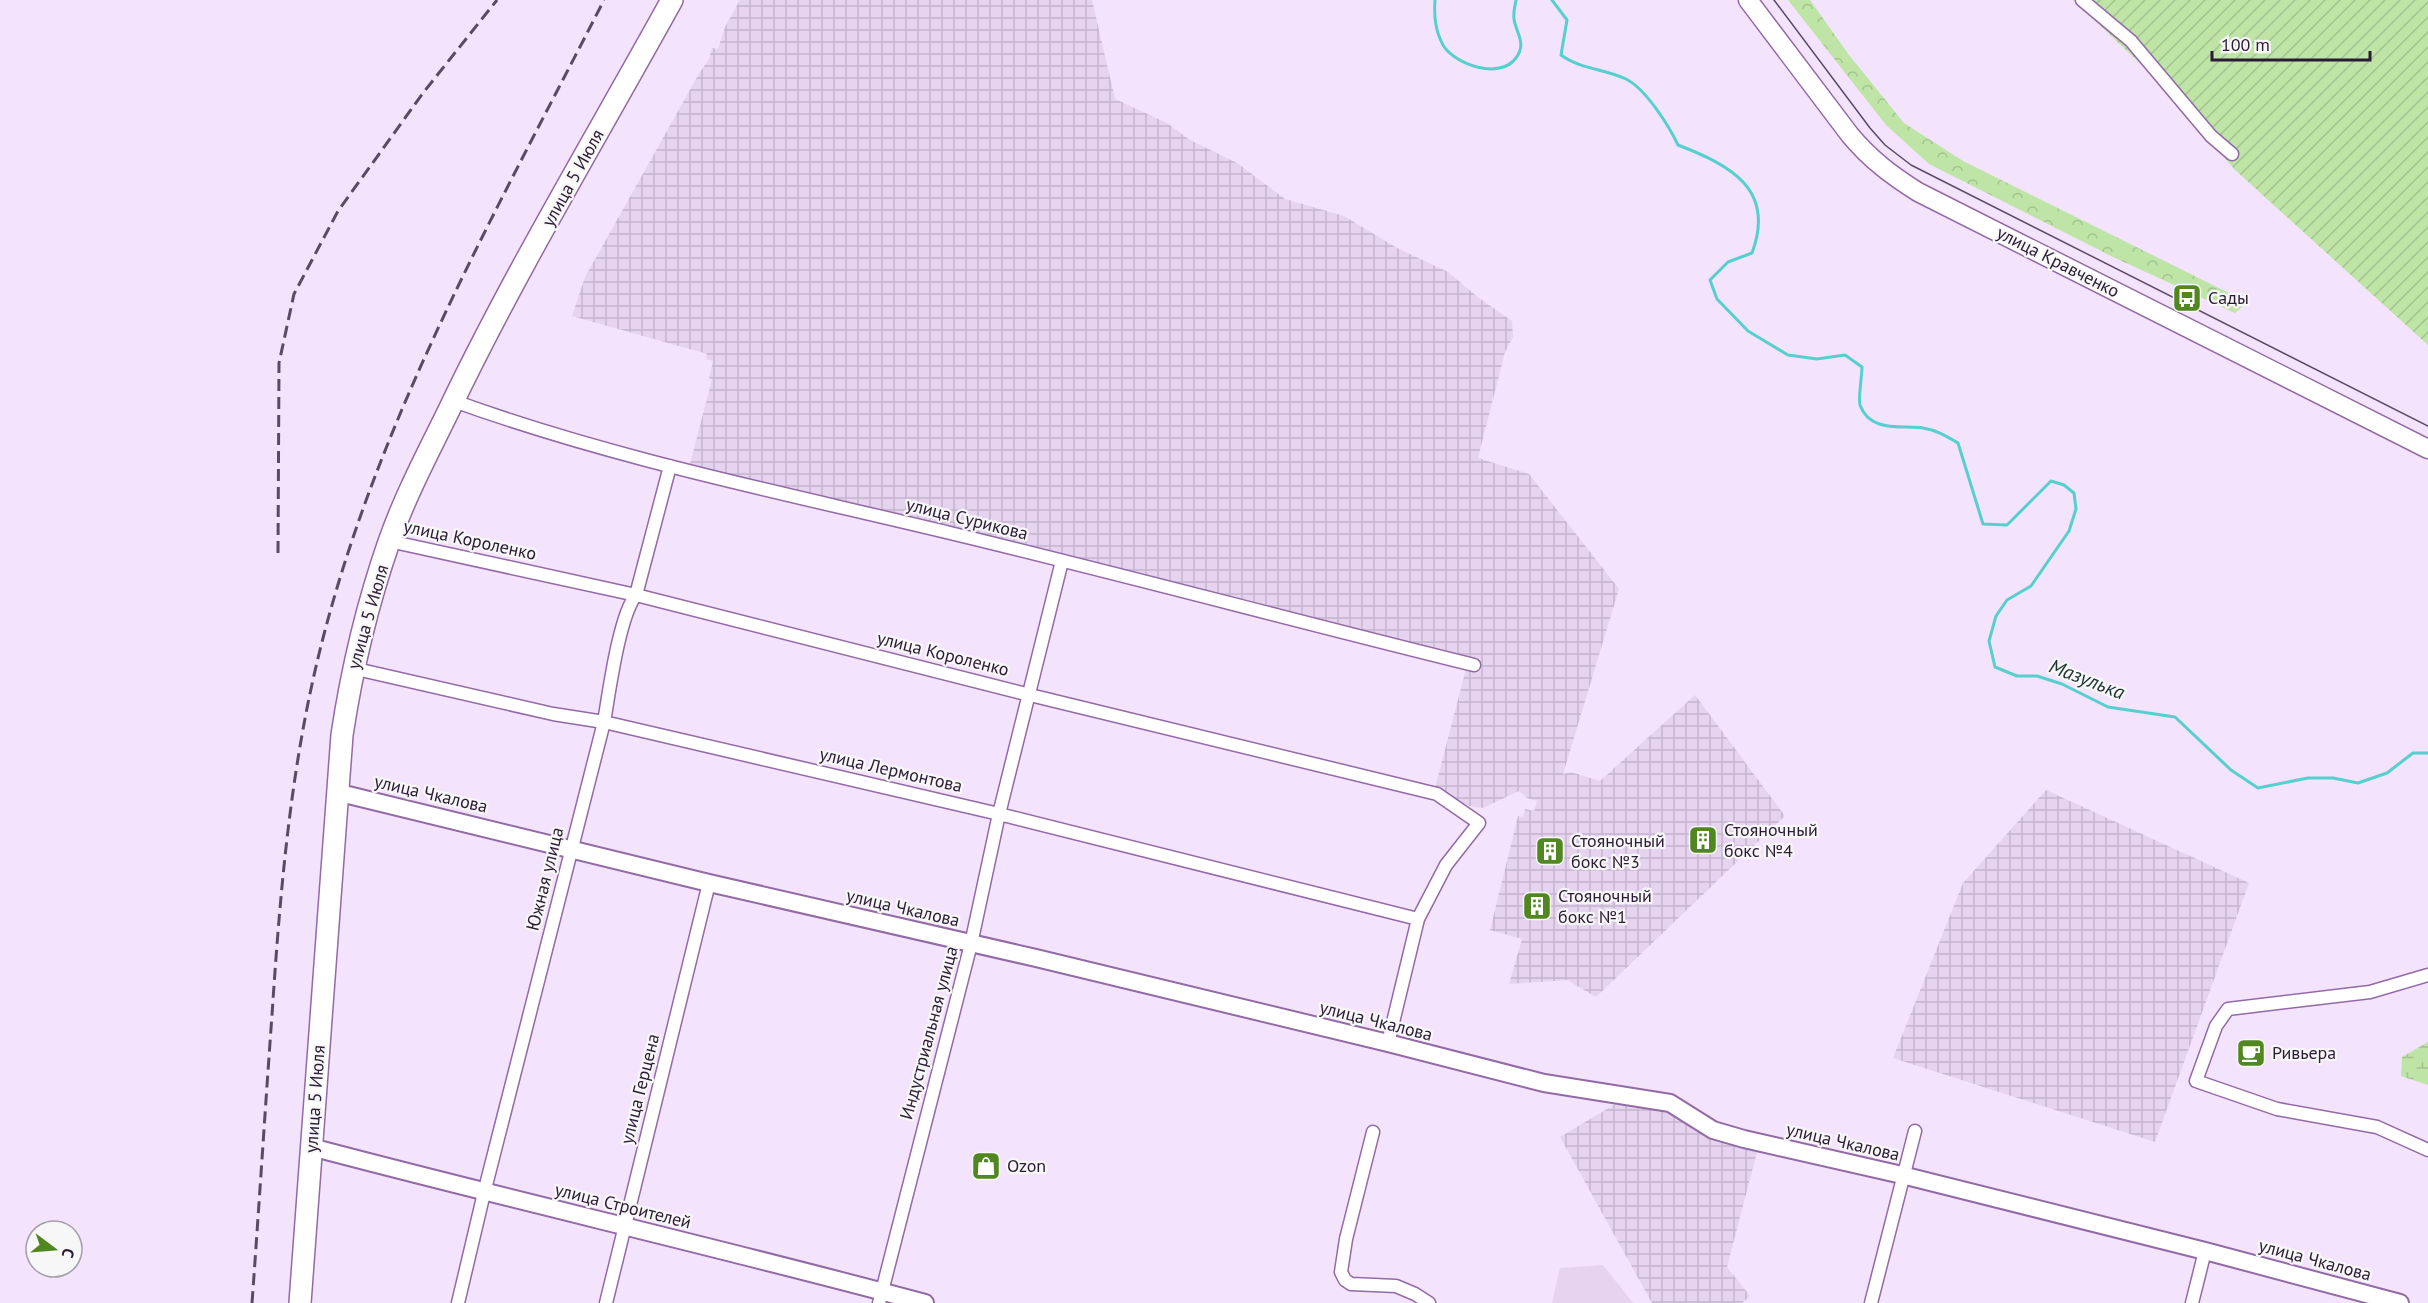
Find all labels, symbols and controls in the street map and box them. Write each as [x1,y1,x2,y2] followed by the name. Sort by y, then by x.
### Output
[2212,24,2370,62] scale bar
[2221,33,2270,56] text: 100 m
[536,125,609,231] street label: улица 5 Июля
[1993,221,2124,302] street label: улица Кравченко
[2171,282,2203,314] bus stop icon: Сады
[2208,286,2249,309] place label: Сады
[904,492,1030,545] street label: улица Сурикова
[402,514,539,565] street label: улица Короленко
[342,562,393,672] street label: улица 5 Июля
[875,626,1012,681] street label: улица Короленко
[2046,653,2129,705] water label: Мазулька
[817,742,965,797] street label: улица Лермонтова
[372,769,490,818] street label: улица Чкалова
[1724,818,1818,862] place label: Стояночный бокс №4
[1687,824,1719,856] building icon: Стояночный бокс №4
[521,825,568,933] street label: Южная улица
[1571,829,1665,873] place label: Стояночный бокс №3
[1534,835,1566,867] building icon: Стояночный бокс №3
[844,883,962,932] street label: улица Чкалова
[1558,884,1652,928] place label: Стояночный бокс №1
[1521,890,1553,922] building icon: Стояночный бокс №1
[894,944,963,1122] street label: Индустриальная улица
[1317,995,1435,1046] street label: улица Чкалова
[615,1031,664,1147] street label: улица Герцена
[2235,1037,2267,1069] cafe icon: Ривьера
[2272,1041,2336,1064] place label: Ривьера
[299,1044,330,1154] street label: улица 5 Июля
[1784,1117,1902,1166] street label: улица Чкалова
[970,1150,1002,1182] shop icon: Ozon
[1007,1154,1046,1177] place label: Ozon
[553,1177,694,1234] street label: улица Строителей
[24,1219,84,1279] north arrow
[2256,1233,2374,1286] street label: улица Чкалова
[58,1246,79,1260] text: С

